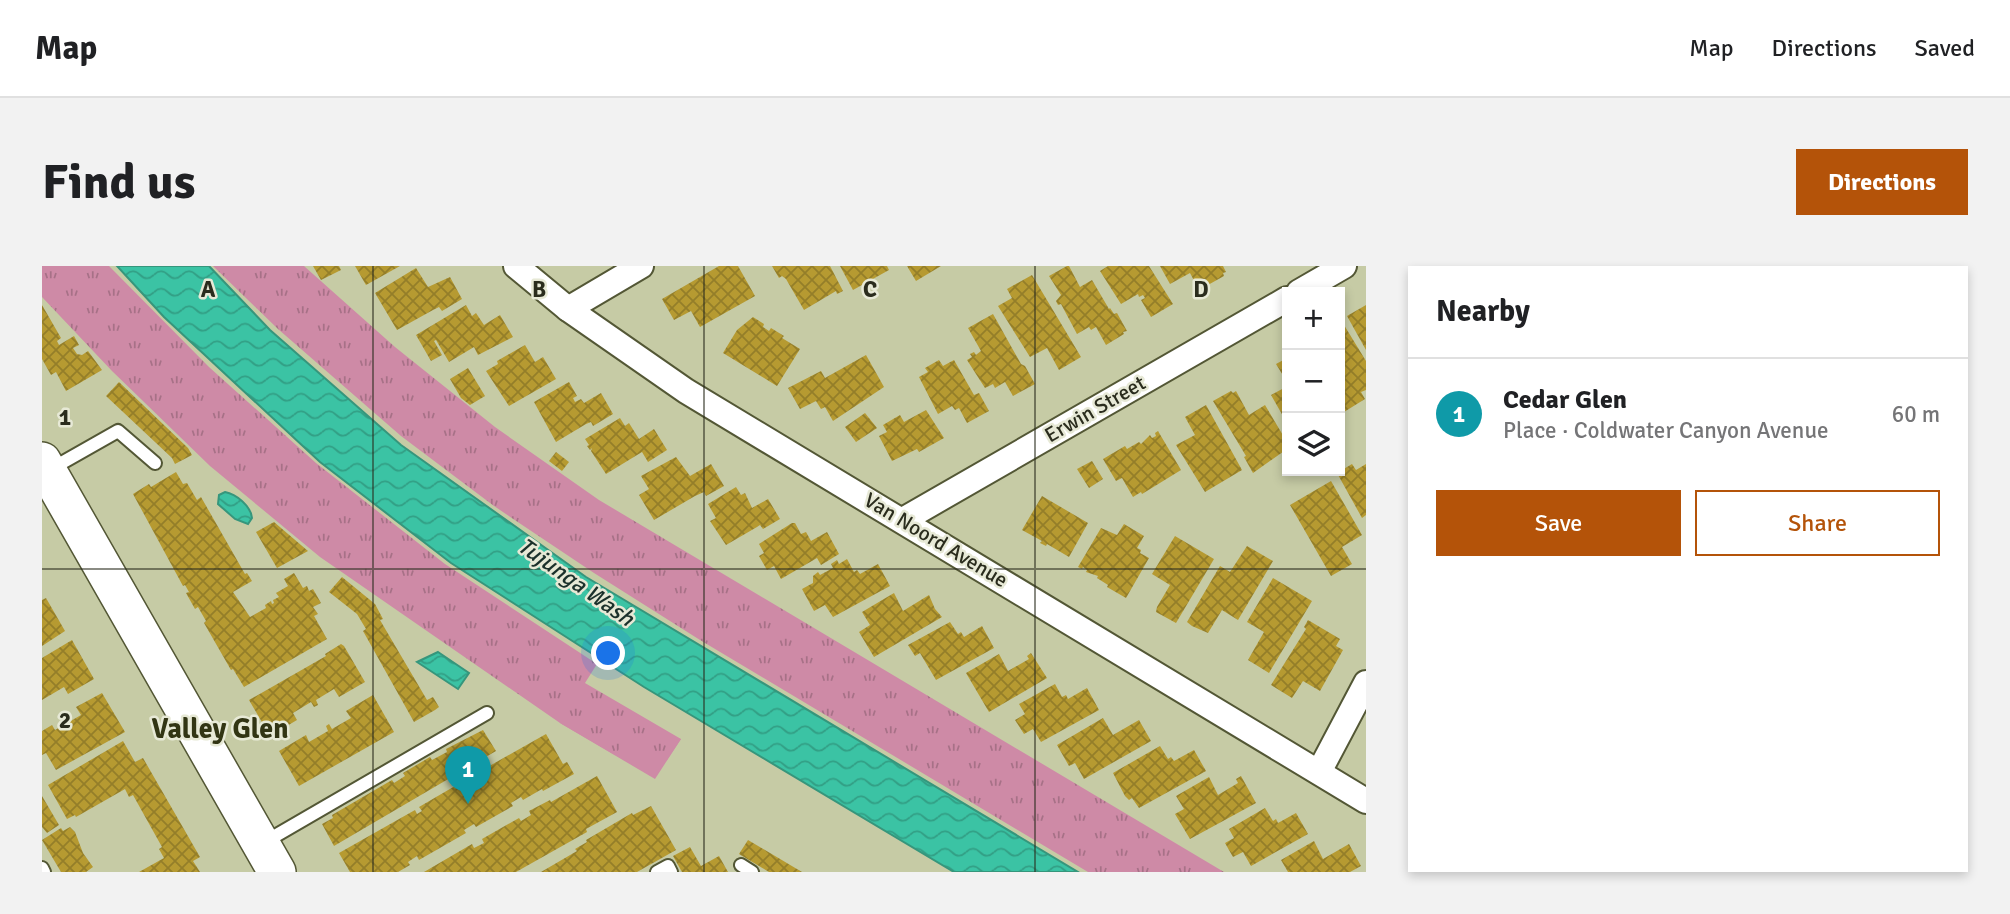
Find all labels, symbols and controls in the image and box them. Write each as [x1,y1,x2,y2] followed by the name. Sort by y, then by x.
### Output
[35,28,97,69] text: Map
[1689,33,1734,63] text: Map
[1772,33,1877,63] text: Directions
[1915,33,1975,63] text: Saved
[1796,149,1968,215] button: Directions
[42,152,195,212] text: Find us
[201,275,216,304] text: A
[532,275,546,304] text: B
[863,275,877,304] text: C
[1193,275,1209,304] text: D
[1282,287,1345,476] map controls
[1282,287,1345,350] button: +
[1436,293,1530,330] text: Nearby
[1282,350,1345,413] button: −
[1040,370,1150,448] street label: Erwin Street
[1503,384,1627,416] text: Cedar Glen
[1453,400,1465,429] text: 1
[1892,400,1940,429] text: 60 m
[59,403,71,432] text: 1
[1282,413,1345,476] button: layers
[1503,416,1828,445] text: Place · Coldwater Canyon Avenue
[859,487,1013,593] street label: Van Noord Avenue
[1436,490,1681,556] button: Save
[1695,490,1940,556] button: Share
[512,531,641,634] water label: Tujunga Wash
[591,636,625,670] your location
[59,706,71,735] text: 2
[151,712,289,746] district label: Valley Glen
[445,746,491,804] pin: 1

